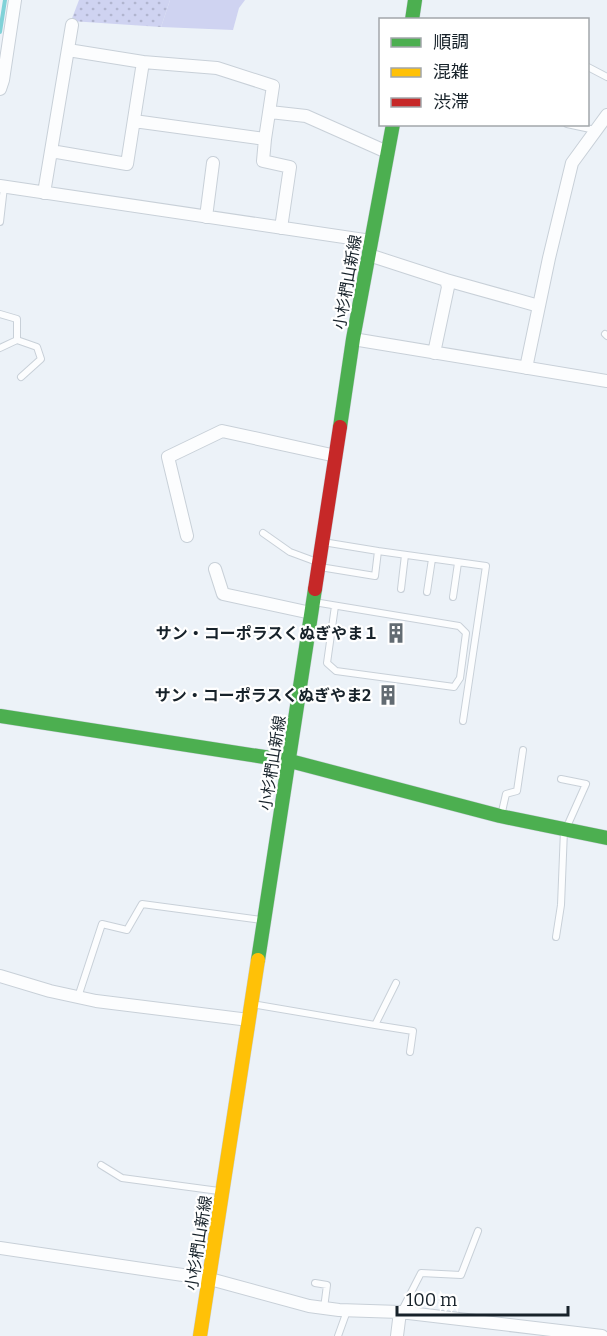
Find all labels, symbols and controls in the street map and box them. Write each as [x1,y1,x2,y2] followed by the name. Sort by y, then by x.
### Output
[379,18,589,126] legend
[433,31,469,53] text: 順調
[433,61,469,83] text: 混雑
[433,91,469,113] text: 渋滞
[330,233,365,331] street label: 小杉椚山新線
[384,621,408,645] building icon: サン・コーポラスくぬぎやま１
[156,624,379,643] place label: サン・コーポラスくぬぎやま１
[376,683,400,707] building icon: サン・コーポラスくぬぎやま2
[155,686,371,705] place label: サン・コーポラスくぬぎやま2
[256,714,289,812] street label: 小杉椚山新線
[182,1194,215,1292] street label: 小杉椚山新線
[397,1279,568,1317] scale bar
[406,1289,457,1311] text: 100 m

